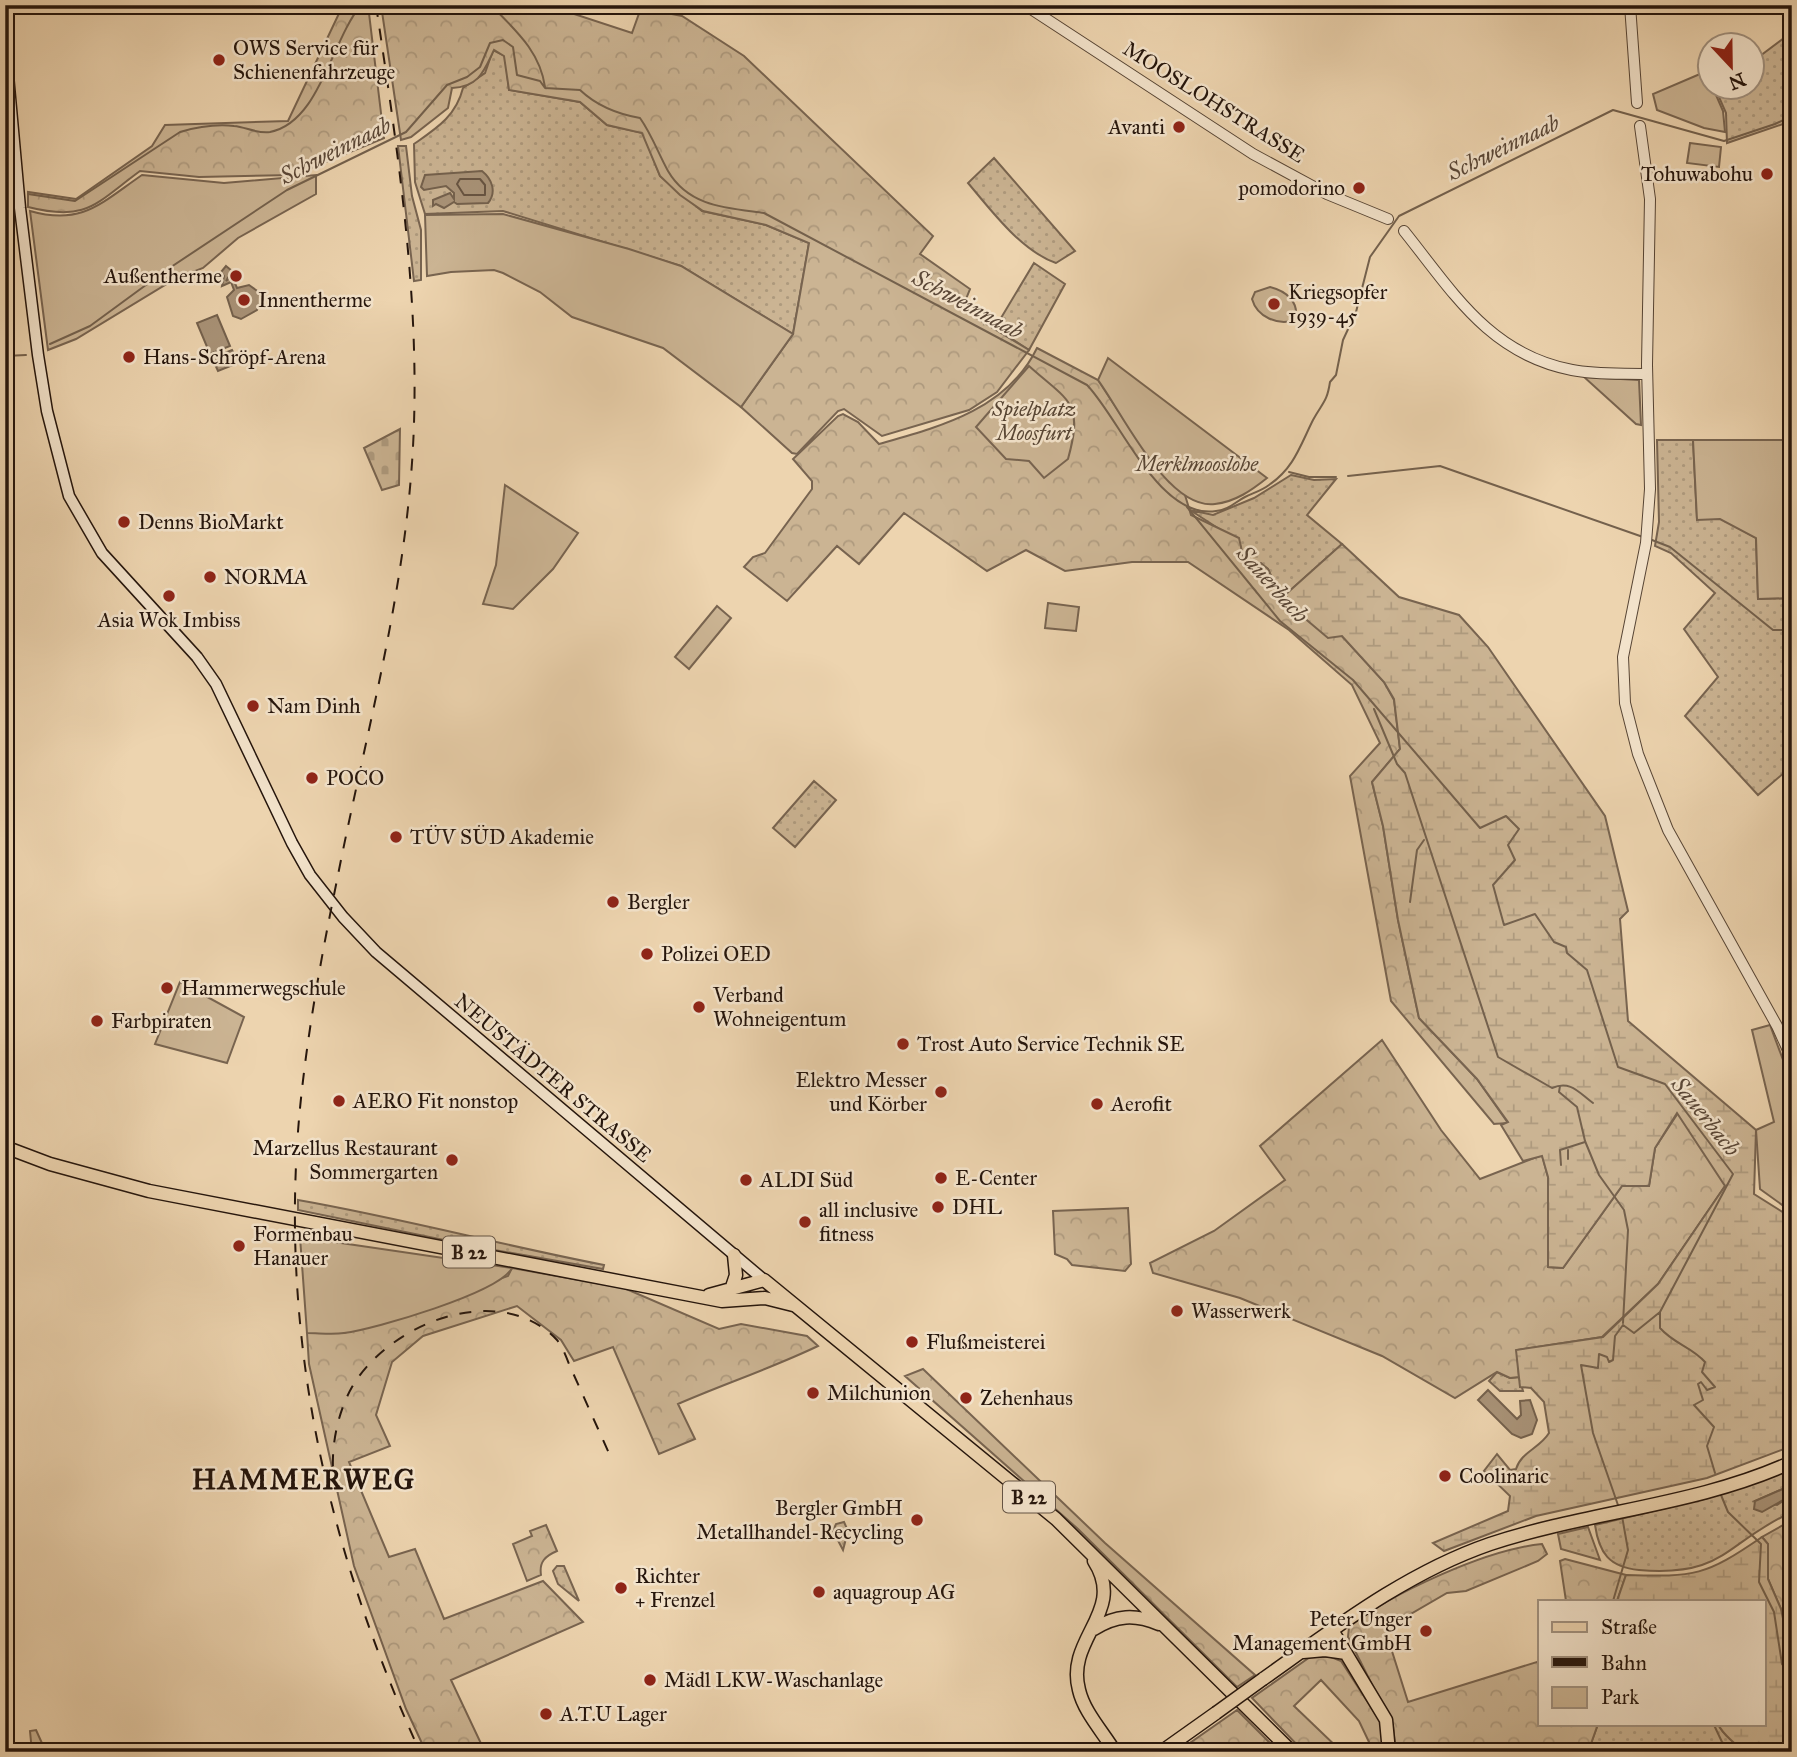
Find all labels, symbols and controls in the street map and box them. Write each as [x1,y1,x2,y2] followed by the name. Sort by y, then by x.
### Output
[1696,32,1766,102] north arrow
[233,35,395,85] place label: OWS Service für Schienenfahrzeuge
[1118,35,1310,169] street label: MOOSLOHSTRASSE
[211,52,227,68] marker: OWS Service für Schienenfahrzeuge
[1725,68,1749,95] text: N
[1442,108,1564,187] water label: Schweinnaab
[274,110,395,190] water label: Schweinnaab
[1107,114,1165,140] place label: Avanti
[1171,119,1187,135] marker: Avanti
[1641,161,1753,187] place label: Tohuwabohu
[1759,166,1775,182] marker: Tohuwabohu
[1238,175,1345,201] place label: pomodorino
[1351,180,1367,196] marker: pomodorino
[103,263,222,289] place label: Außentherme
[907,263,1028,345] water label: Schweinnaab
[228,268,244,284] marker: Außentherme
[1288,279,1387,329] place label: Kriegsopfer 1939-45
[258,287,372,313] place label: Innentherme
[236,292,252,308] marker: Innentherme
[1266,296,1282,312] marker: Kriegsopfer 1939-45
[143,344,326,370] place label: Hans-Schröpf-Arena
[121,349,137,365] marker: Hans-Schröpf-Arena
[991,396,1076,446] park label: Spielplatz Moosfurt
[1134,451,1259,477] park label: Merklmooslohe
[138,509,284,535] place label: Denns BioMarkt
[116,514,132,530] marker: Denns BioMarkt
[1230,539,1315,628] water label: Sauerbach
[224,564,308,590] place label: NORMA
[202,569,218,585] marker: NORMA
[161,588,177,604] marker: Asia Wok Imbiss
[97,607,240,633] place label: Asia Wok Imbiss
[267,693,361,719] place label: Nam Dinh
[245,698,261,714] marker: Nam Dinh
[326,765,384,791] place label: POCO
[304,770,320,786] marker: POCO
[410,824,594,850] place label: TÜV SÜD Akademie
[388,829,404,845] marker: TÜV SÜD Akademie
[627,889,690,915] place label: Bergler
[605,894,621,910] marker: Bergler
[661,941,771,967] place label: Polizei OED
[639,946,655,962] marker: Polizei OED
[181,975,346,1001] place label: Hammerwegschule
[159,980,175,996] marker: Hammerwegschule
[712,982,847,1032] place label: Verband Wohneigentum
[449,988,657,1168] street label: NEUSTÄDTER STRASSE
[691,999,707,1015] marker: Verband Wohneigentum
[111,1008,212,1034] place label: Farbpiraten
[89,1013,105,1029] marker: Farbpiraten
[917,1031,1184,1057] place label: Trost Auto Service Technik SE
[895,1036,911,1052] marker: Trost Auto Service Technik SE
[795,1067,927,1117] place label: Elektro Messer und Körber
[1665,1070,1747,1161] water label: Sauerbach
[933,1084,949,1100] marker: Elektro Messer und Körber
[352,1088,518,1114] place label: AERO Fit nonstop
[1110,1091,1172,1117] place label: Aerofit
[331,1093,347,1109] marker: AERO Fit nonstop
[1089,1096,1105,1112] marker: Aerofit
[253,1135,439,1185] place label: Marzellus Restaurant Sommergarten
[444,1152,460,1168] marker: Marzellus Restaurant Sommergarten
[955,1165,1037,1191] place label: E-Center
[759,1167,854,1193] place label: ALDI Süd
[933,1170,949,1186] marker: E-Center
[738,1172,754,1188] marker: ALDI Süd
[952,1194,1002,1220] place label: DHL
[819,1197,919,1247] place label: all inclusive fitness
[930,1199,946,1215] marker: DHL
[797,1214,813,1230] marker: all inclusive fitness
[253,1221,353,1271] place label: Formenbau Hanauer
[443,1236,495,1268] road number: B 22
[231,1238,247,1254] marker: Formenbau Hanauer
[1191,1298,1291,1324] place label: Wasserwerk
[1169,1303,1185,1319] marker: Wasserwerk
[926,1329,1046,1355] place label: Flußmeisterei
[904,1334,920,1350] marker: Flußmeisterei
[827,1380,931,1406] place label: Milchunion
[805,1385,821,1401] marker: Milchunion
[980,1385,1073,1411] place label: Zehenhaus
[958,1390,974,1406] marker: Zehenhaus
[192,1462,416,1497] district label: HAMMERWEG
[1459,1463,1549,1489] place label: Coolinaric
[1437,1468,1453,1484] marker: Coolinaric
[1003,1482,1055,1512] road number: B 22
[696,1495,903,1545] place label: Bergler GmbH Metallhandel-Recycling
[909,1512,925,1528] marker: Bergler GmbH Metallhandel-Recycling
[635,1563,716,1613] place label: Richter + Frenzel
[833,1579,955,1605] place label: aquagroup AG
[613,1580,629,1596] marker: Richter + Frenzel
[811,1584,827,1600] marker: aquagroup AG
[1538,1600,1766,1726] legend
[1232,1606,1412,1656] place label: Peter Unger Management GmbH
[1601,1614,1657,1640] text: Straße
[1418,1623,1434,1639] marker: Peter Unger Management GmbH
[1601,1650,1647,1676] text: Bahn
[664,1667,883,1693] place label: Mädl LKW-Waschanlage
[642,1672,658,1688] marker: Mädl LKW-Waschanlage
[1601,1684,1639,1710] text: Park
[559,1701,667,1727] place label: A.T.U Lager
[538,1706,554,1722] marker: A.T.U Lager

